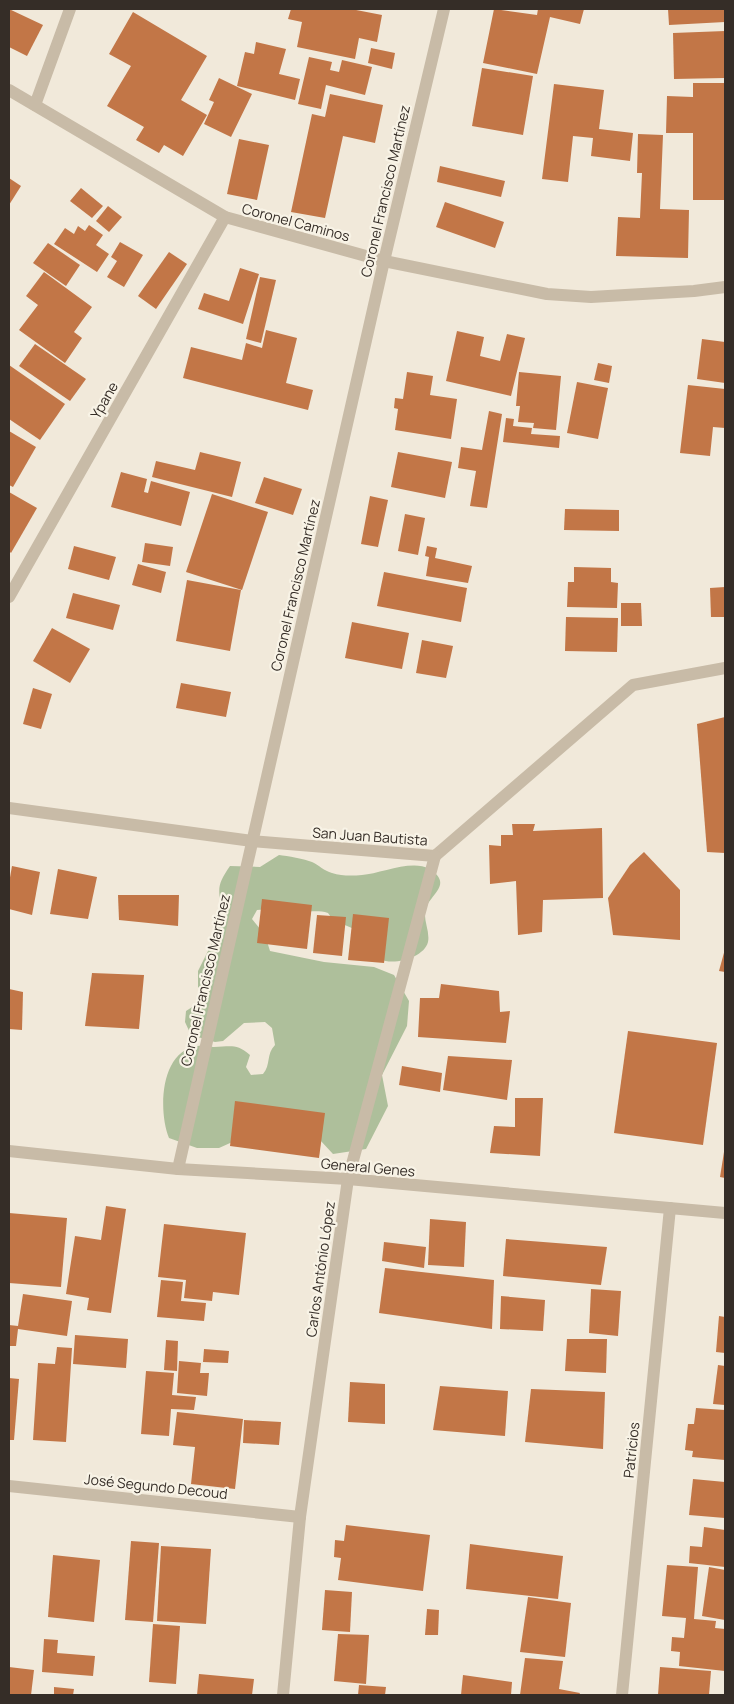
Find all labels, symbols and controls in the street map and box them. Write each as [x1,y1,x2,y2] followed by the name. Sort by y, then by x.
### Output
[356,103,414,279] street label: Coronel Francisco Martínez
[240,198,352,246] street label: Coronel Caminos
[86,378,122,422] street label: Ypane
[266,497,324,673] street label: Coronel Francisco Martínez
[312,822,428,850] street label: San Juan Bautista
[176,892,234,1068] street label: Coronel Francisco Martínez
[320,1153,416,1181] street label: General Genes
[301,1200,339,1338] street label: Carlos António López
[619,1421,643,1479] street label: Patricios
[83,1469,229,1503] street label: José Segundo Decoud

